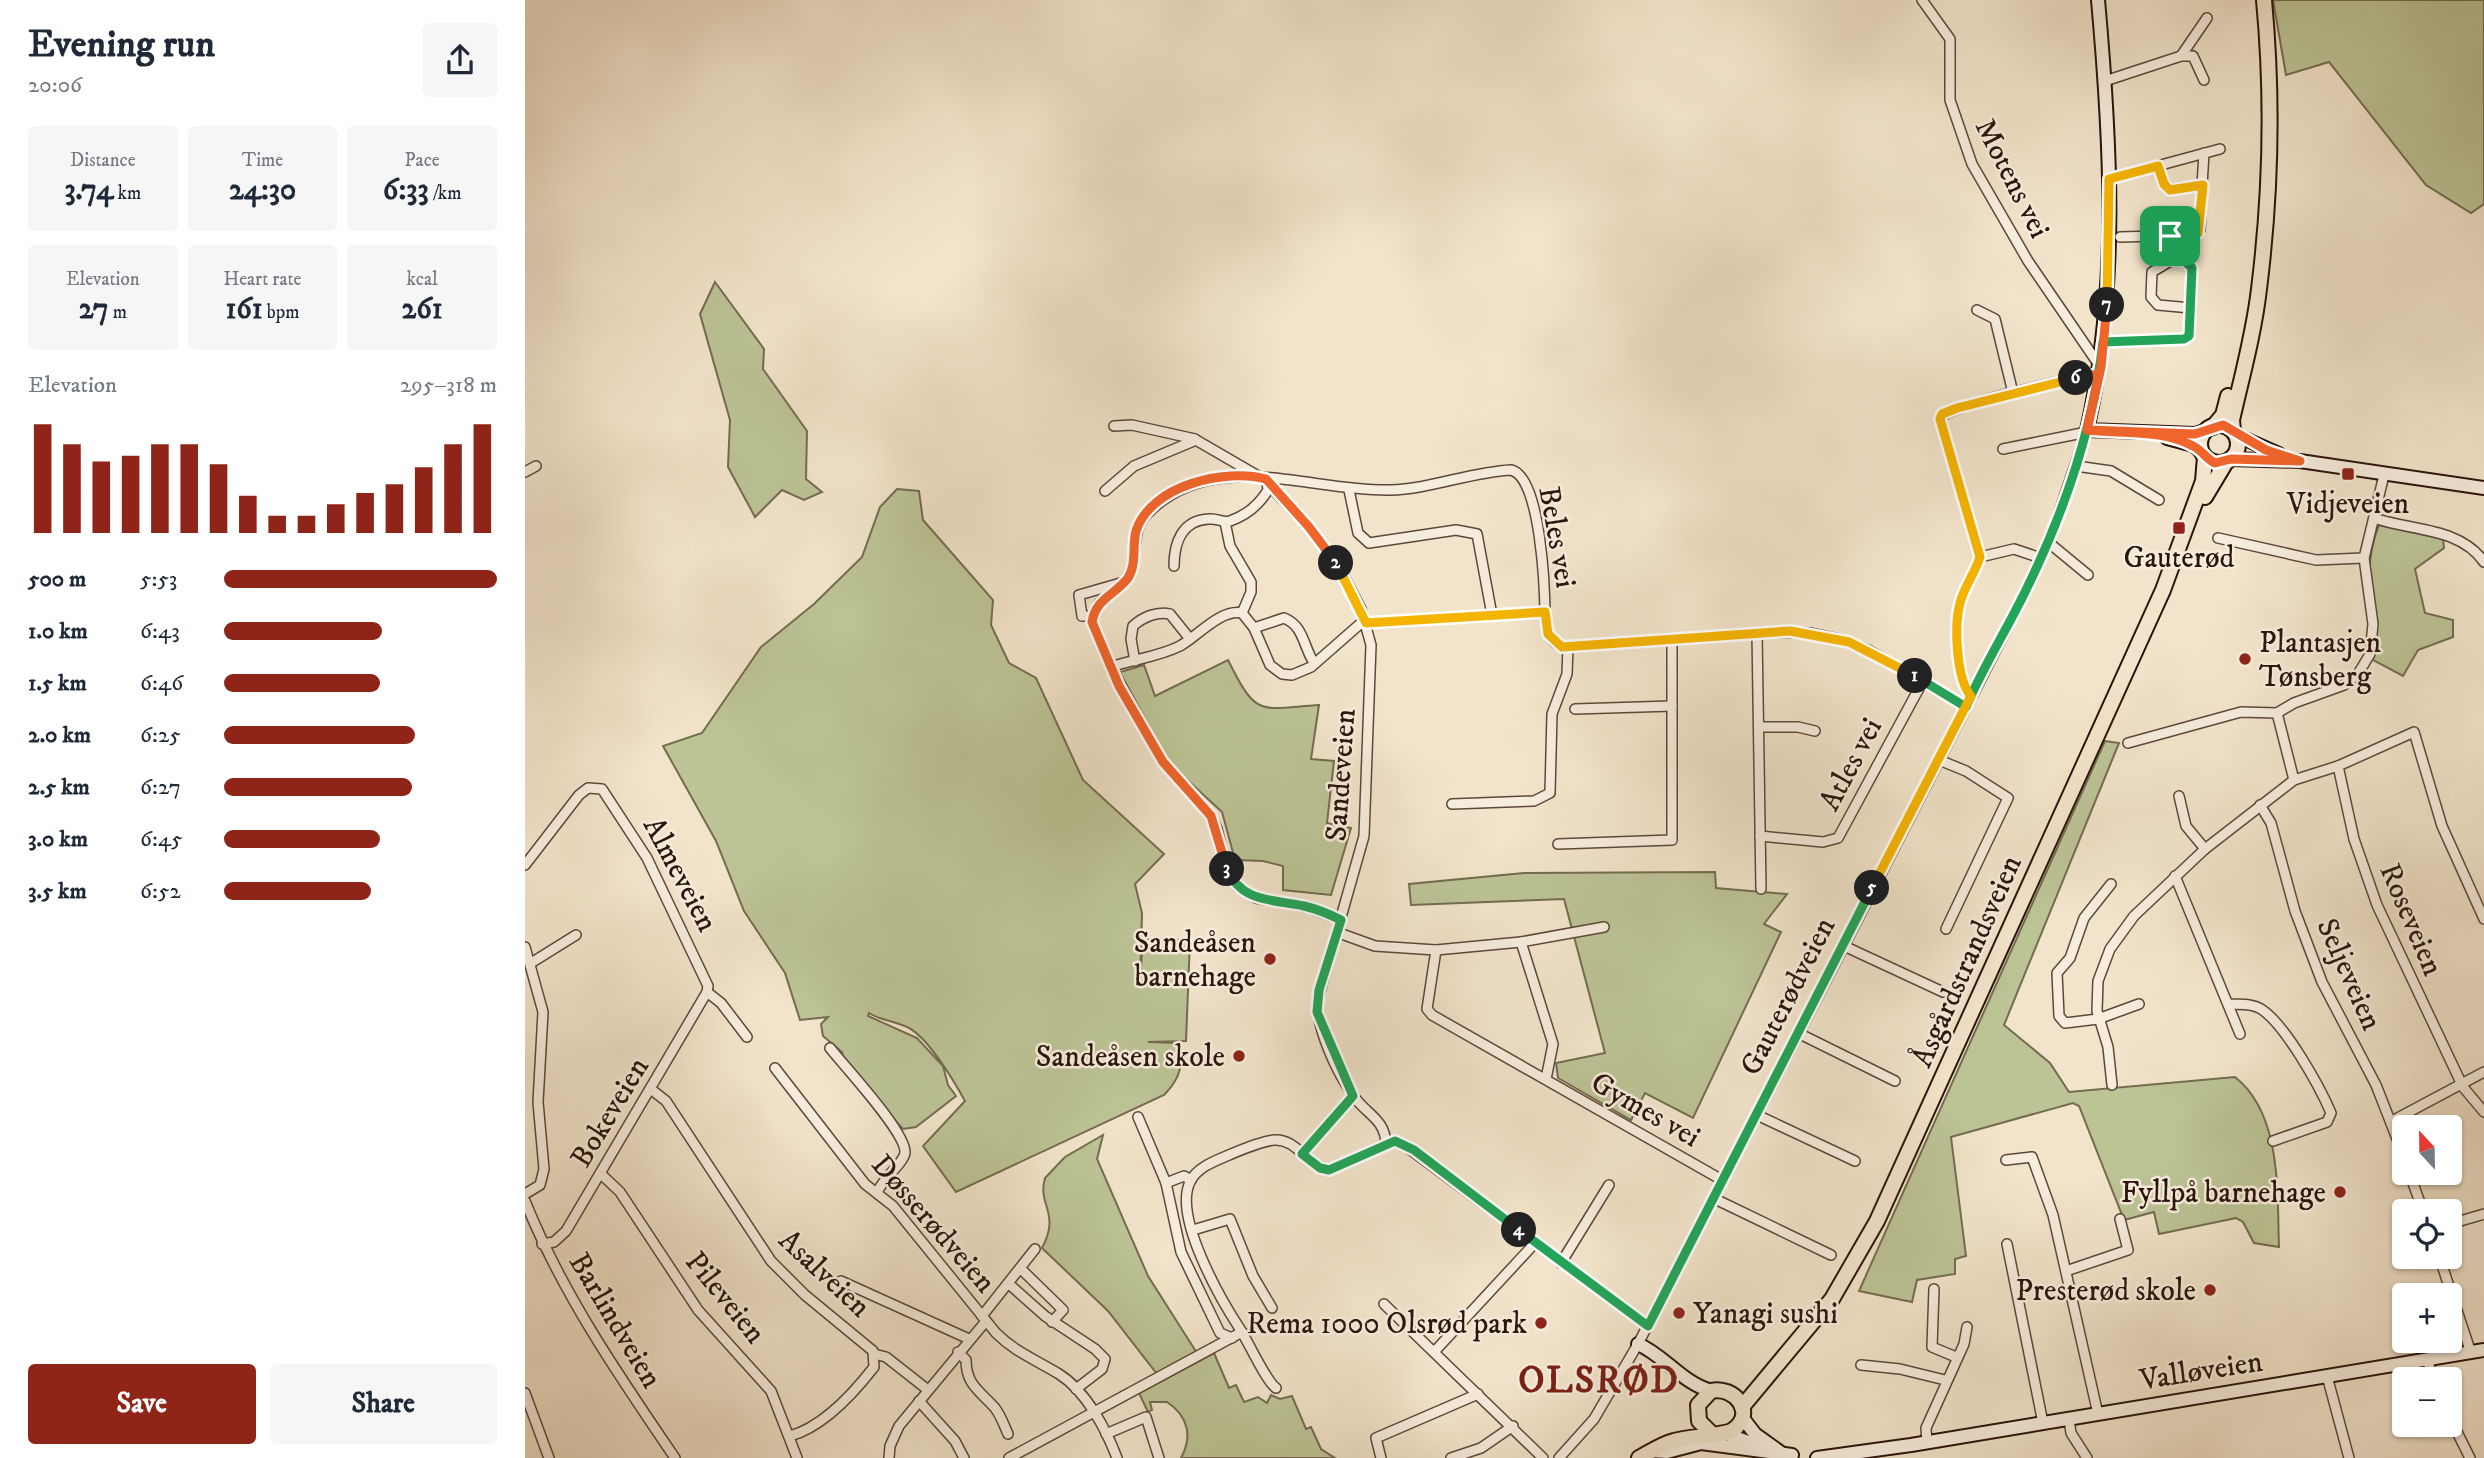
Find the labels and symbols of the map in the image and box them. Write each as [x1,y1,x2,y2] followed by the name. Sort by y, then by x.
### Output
[1966,113,2057,245] street label: Motens vei
[2140,206,2200,266] pin
[2089,288,2125,322] pin: 7
[2059,360,2093,396] pin: 6
[2340,466,2356,482] marker: Vidjeveien
[1529,484,1584,591] street label: Beles vei
[2286,486,2410,523] place label: Vidjeveien
[2171,520,2187,536] marker: Gauterød
[2124,540,2235,577] place label: Gauterød
[1319,546,1353,580] pin: 2
[2259,625,2382,696] place label: Plantasjen Tønsberg
[2237,651,2253,667] marker: Plantasjen Tønsberg
[1897,658,1933,694] pin: 1
[1318,707,1365,843] street label: Sandeveien
[1812,712,1891,817] street label: Atles vei
[634,811,725,939] street label: Almeveien
[1902,849,2031,1073] street label: Åsgårdstrandsveien
[1209,852,1245,886] pin: 3
[2370,858,2451,982] street label: Roseveien
[1855,870,1889,906] pin: 5
[1733,911,1844,1082] street label: Gauterødveien
[2308,913,2390,1036] street label: Seljeveien
[1134,925,1256,996] place label: Sandeåsen barnehage
[1262,951,1278,967] marker: Sandeåsen barnehage
[1036,1039,1225,1076] place label: Sandeåsen skole
[1231,1048,1247,1064] marker: Sandeåsen skole
[563,1051,658,1175] street label: Bokeveien
[1584,1064,1706,1156] street label: Gymes vei
[2392,1115,2462,1185] north arrow
[863,1147,1003,1301] street label: Døsserødveien
[2121,1175,2326,1212] place label: Fyllpå barnehage
[2332,1184,2348,1200] marker: Fyllpå barnehage
[1501,1212,1537,1248] pin: 4
[770,1222,878,1326] street label: Asalveien
[677,1244,773,1352] street label: Pileveien
[560,1246,670,1395] street label: Barlindveien
[2015,1273,2196,1310] place label: Presterød skole
[2202,1282,2218,1298] marker: Presterød skole
[1693,1296,1838,1333] place label: Yanagi sushi
[1671,1305,1687,1321] marker: Yanagi sushi
[1246,1306,1527,1343] place label: Rema 1000 Olsrød park
[1533,1315,1549,1331] marker: Rema 1000 Olsrød park
[2136,1343,2266,1400] street label: Valløveien
[1518,1358,1680,1405] district label: OLSRØD

